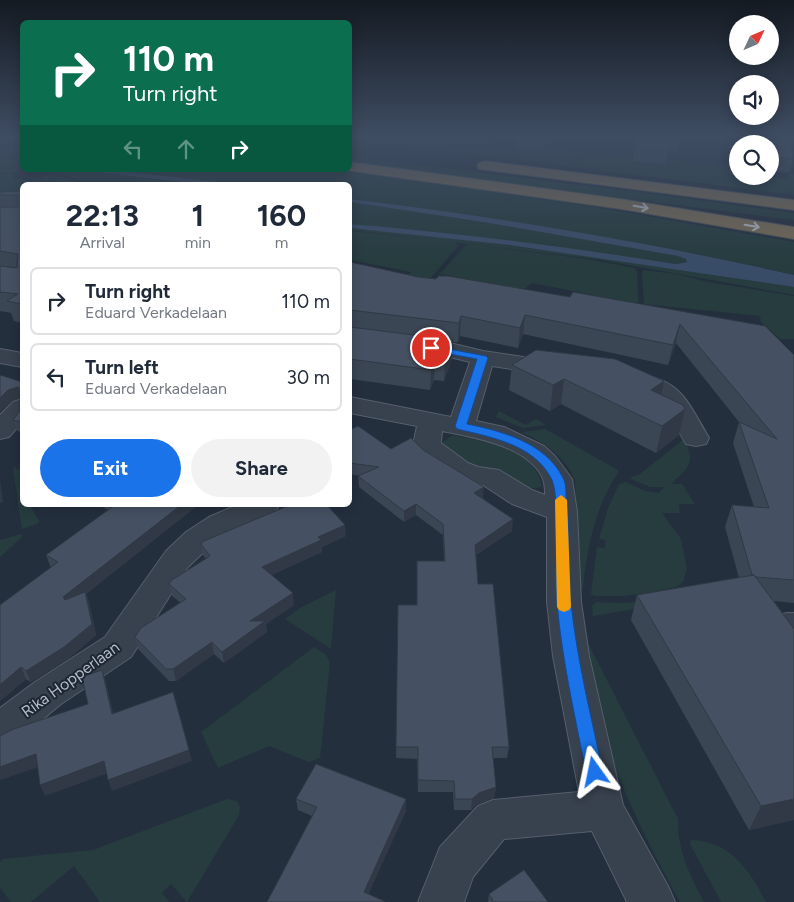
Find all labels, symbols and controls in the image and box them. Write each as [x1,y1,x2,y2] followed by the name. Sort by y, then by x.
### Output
[729,15,779,65] north arrow
[729,15,779,185] map controls
[123,38,214,80] text: 110 m
[40,40,105,105] icon: right
[729,75,779,125] button: sound
[123,80,218,107] text: Turn right
[119,135,147,163] icon: left
[172,135,200,163] icon: ahead
[225,135,253,163] icon: right
[729,135,779,185] button: search
[66,197,139,234] text: 22:13
[191,197,204,234] text: 1
[257,197,306,234] text: 160
[633,203,649,213] one-way arrow
[744,221,760,231] one-way arrow
[80,233,125,252] text: Arrival
[185,233,211,252] text: min
[275,233,288,252] text: m
[85,280,171,303] text: Turn right
[42,287,70,315] icon: right
[281,290,330,313] text: 110 m
[85,303,227,322] text: Eduard Verkadelaan
[410,327,452,369] pin
[417,334,445,362] icon: arrive
[85,356,159,379] text: Turn left
[42,363,70,391] icon: left
[287,366,330,389] text: 30 m
[85,379,227,398] text: Eduard Verkadelaan
[40,439,181,497] button: Exit
[191,439,332,497] button: Share
[18,637,123,721] street label: Rika Hopperlaan
[568,745,620,797] position arrow

